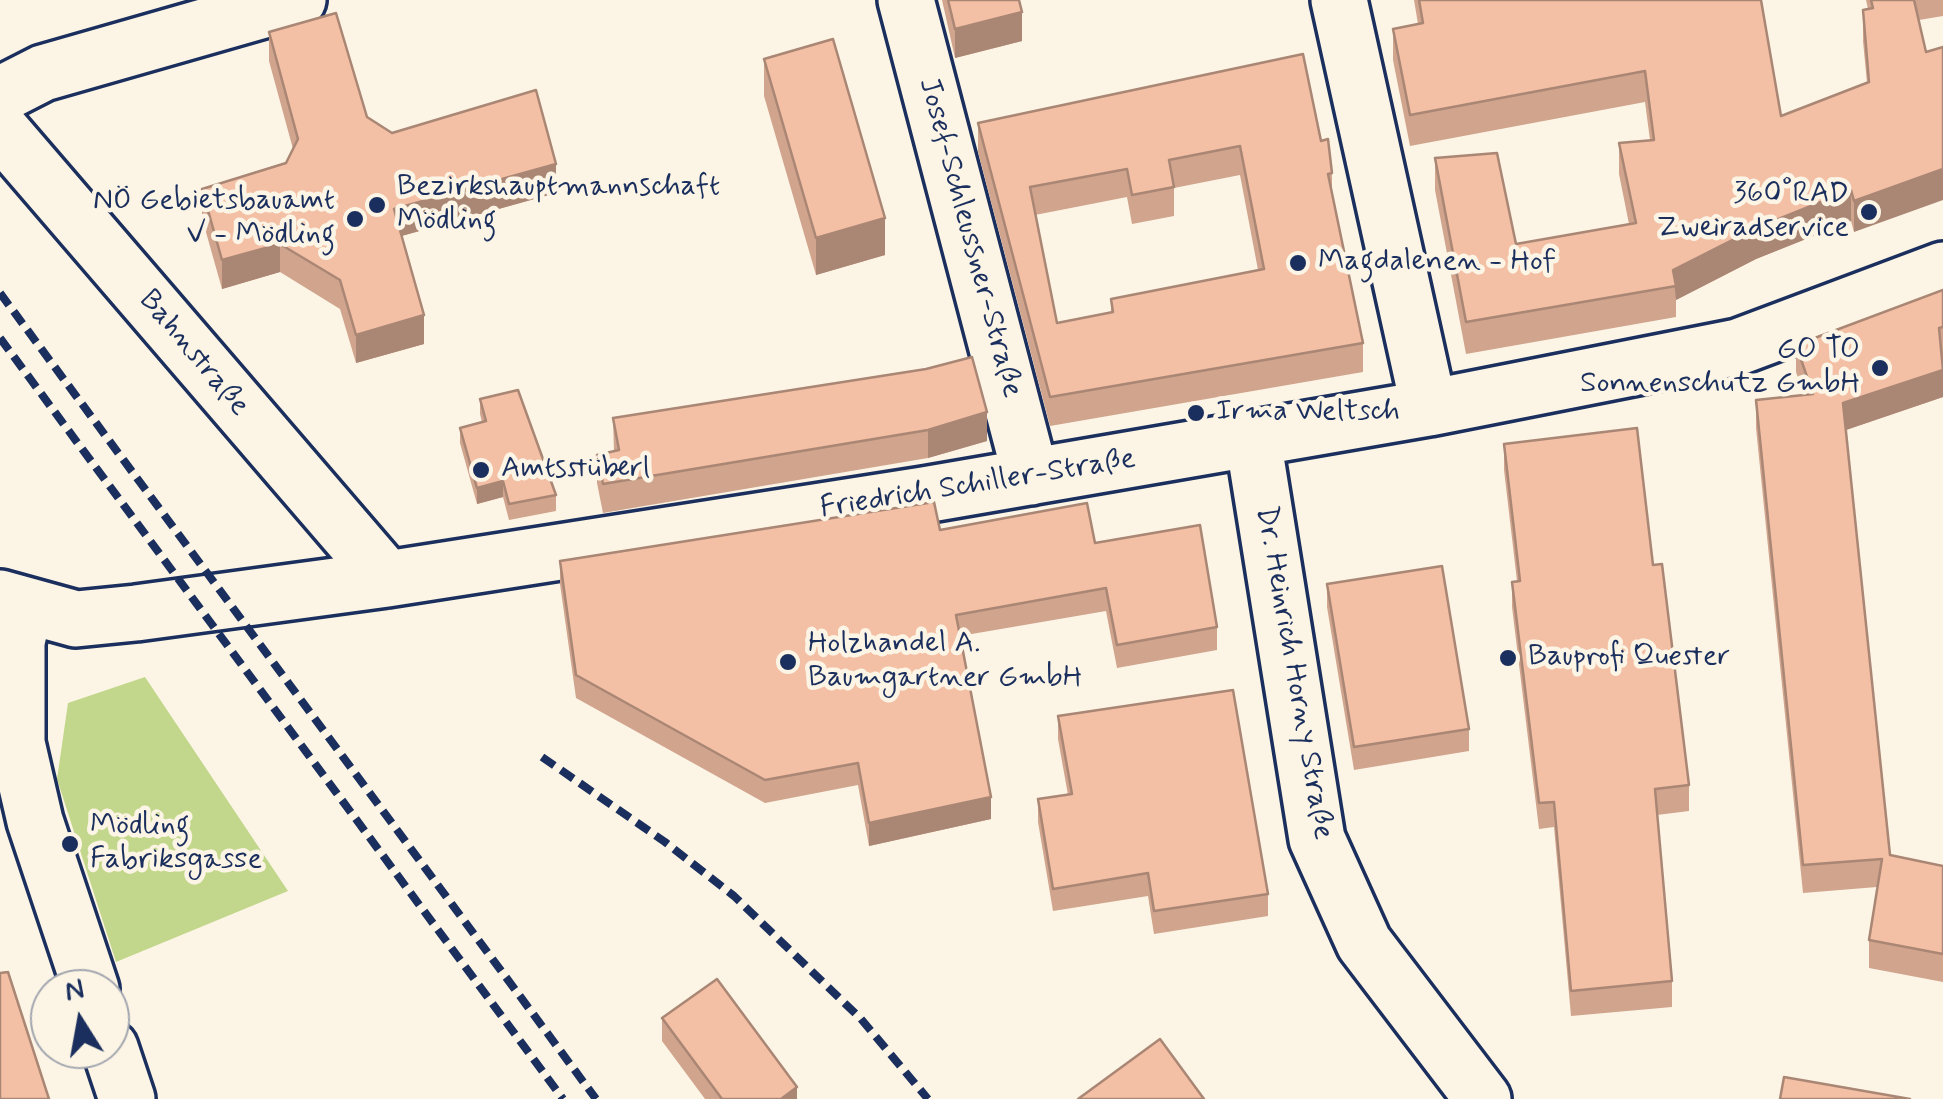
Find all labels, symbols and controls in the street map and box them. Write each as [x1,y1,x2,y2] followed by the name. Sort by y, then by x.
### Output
[909,74,1029,402] street label: Josef-Schleussner-Straße
[397,170,720,240] place label: Bezirkshauptmannschaft Mödling
[1657,177,1849,248] place label: 360°RAD Zweiradservice
[93,184,335,254] place label: NÖ Gebietsbauamt V - Mödling
[366,194,388,216] marker: Bezirkshauptmannschaft Mödling
[1858,201,1880,223] marker: 360°RAD Zweiradservice
[344,208,366,230] marker: NÖ Gebietsbauamt V - Mödling
[1318,245,1556,281] place label: Magdalenen - Hof
[1287,252,1309,274] marker: Magdalenen - Hof
[130,284,256,424] street label: Bahnstraße
[1580,333,1860,404] place label: GO TO Sonnenschutz GmbH
[1869,357,1891,379] marker: GO TO Sonnenschutz GmbH
[1216,395,1400,431] place label: Irma Weltsch
[1185,402,1207,424] marker: Irma Weltsch
[818,442,1138,528] street label: Friedrich Schiller-Straße
[501,452,650,488] place label: Amtsstüberl
[470,459,492,481] marker: Amtsstüberl
[1246,504,1340,842] street label: Dr. Heinrich Horny Straße
[808,627,1082,698] place label: Holzhandel A. Baumgartner GmbH
[1528,640,1730,676] place label: Bauprofi Quester
[1497,647,1519,669] marker: Bauprofi Quester
[777,651,799,673] marker: Holzhandel A. Baumgartner GmbH
[90,809,262,880] place label: Mödling Fabriksgasse
[59,833,81,855] marker: Mödling Fabriksgasse
[30,969,130,1069] north arrow
[62,971,87,1011] text: N

